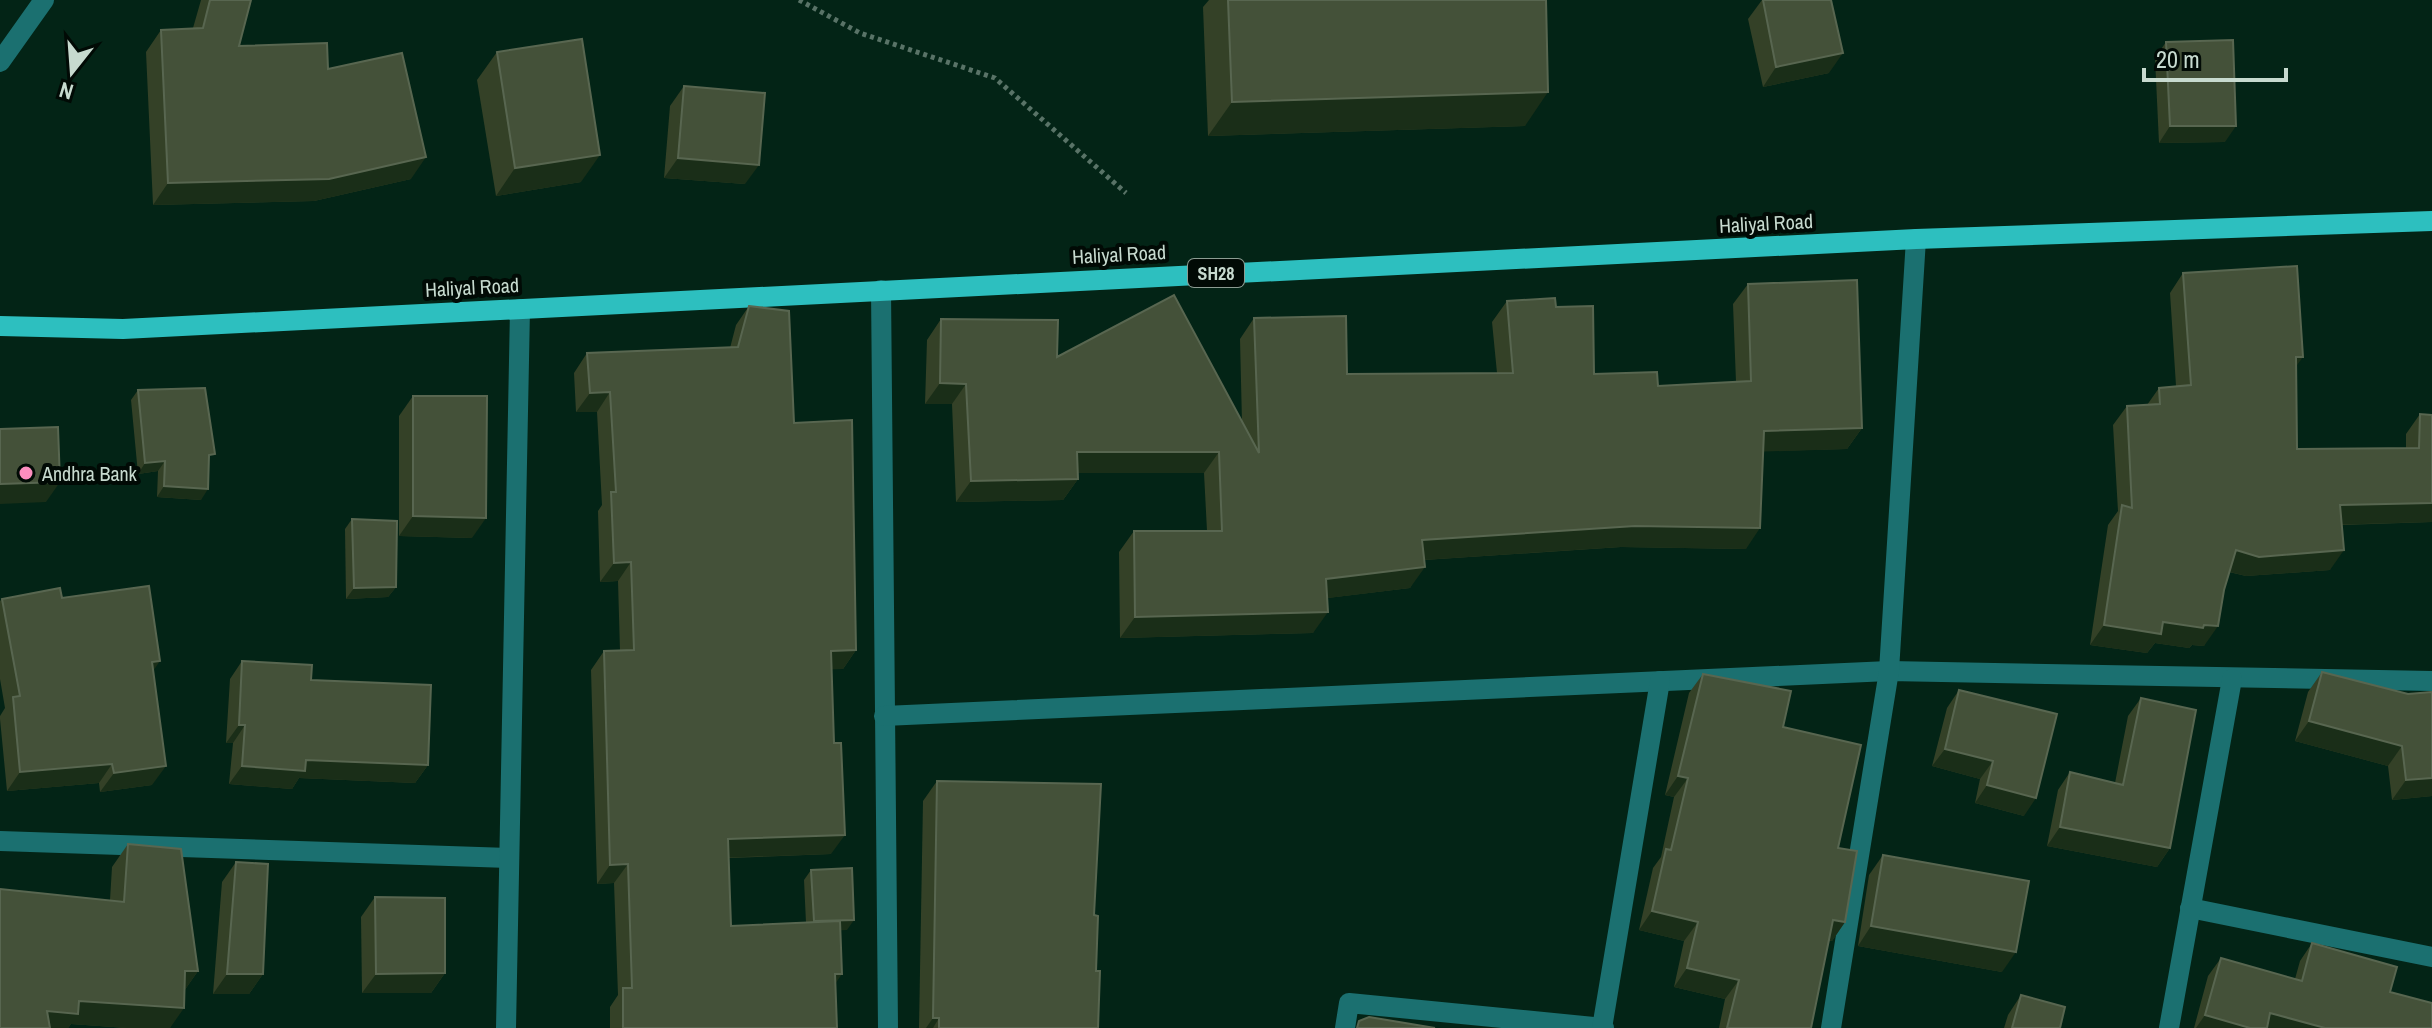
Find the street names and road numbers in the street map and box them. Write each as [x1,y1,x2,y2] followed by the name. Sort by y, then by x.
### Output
[1718,207,1814,239] street label: Haliyal Road
[1071,238,1167,270] street label: Haliyal Road
[1188,259,1244,287] road number: SH28
[424,271,520,303] street label: Haliyal Road

